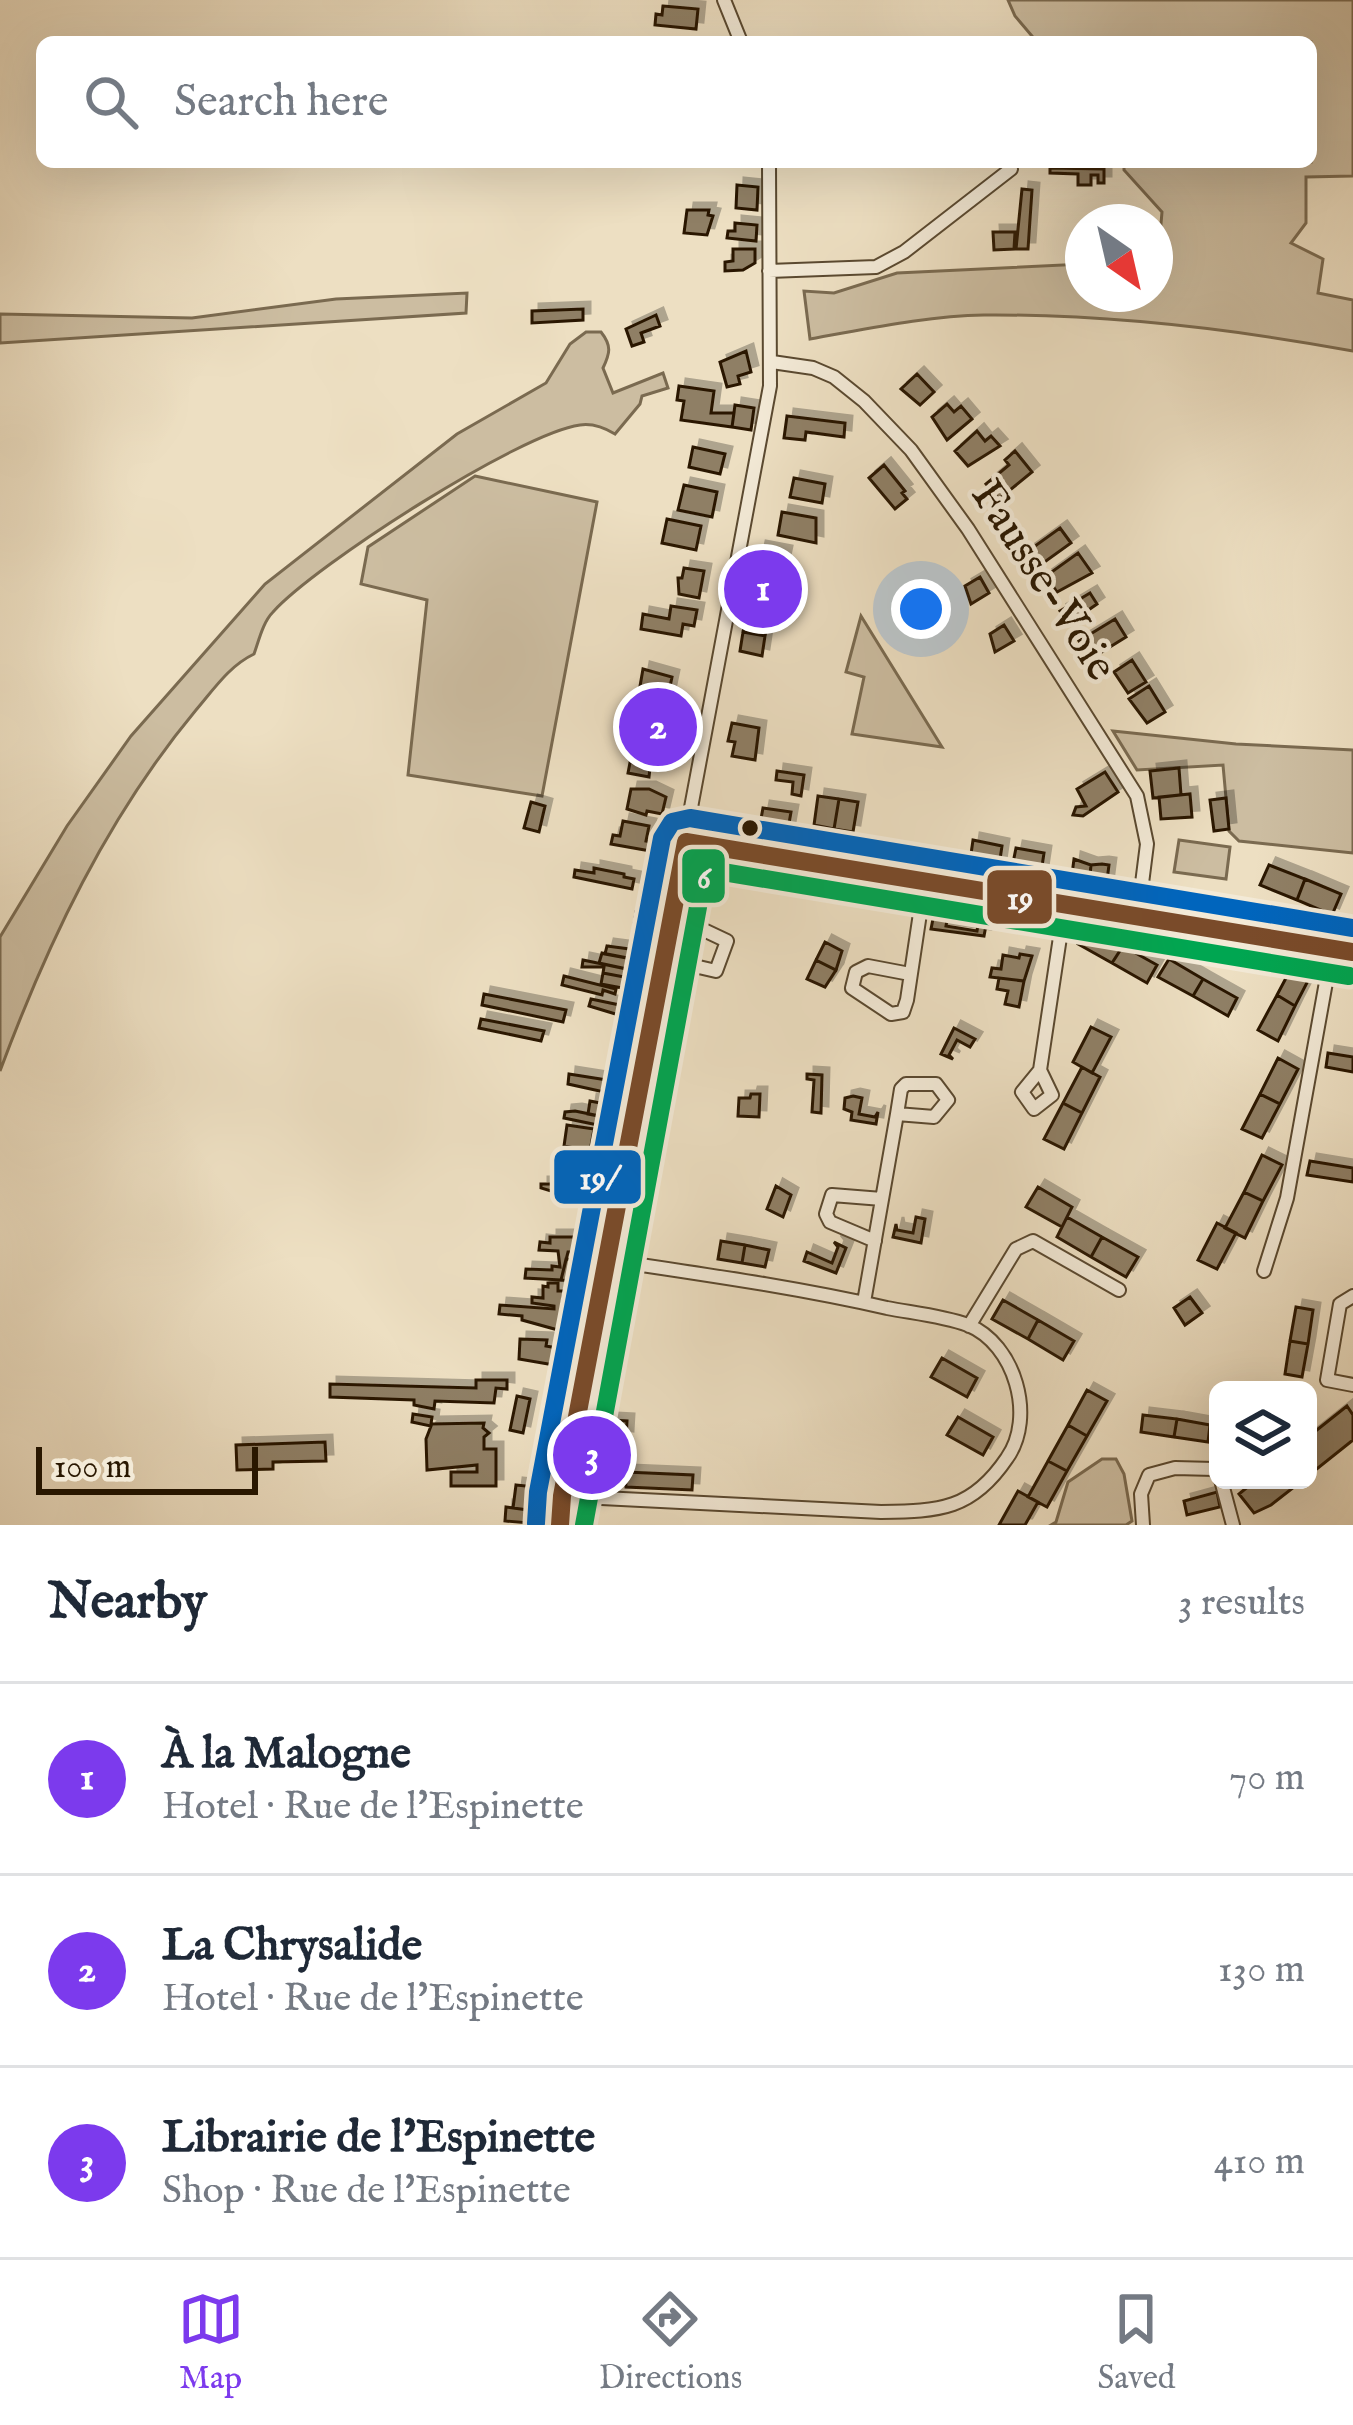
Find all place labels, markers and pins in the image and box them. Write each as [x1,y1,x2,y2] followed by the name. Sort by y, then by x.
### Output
[724,544,802,634] pin: 1
[619,682,697,772] pin: 2
[739,817,761,839] unlabelled marker
[553,1410,631,1500] pin: 3

